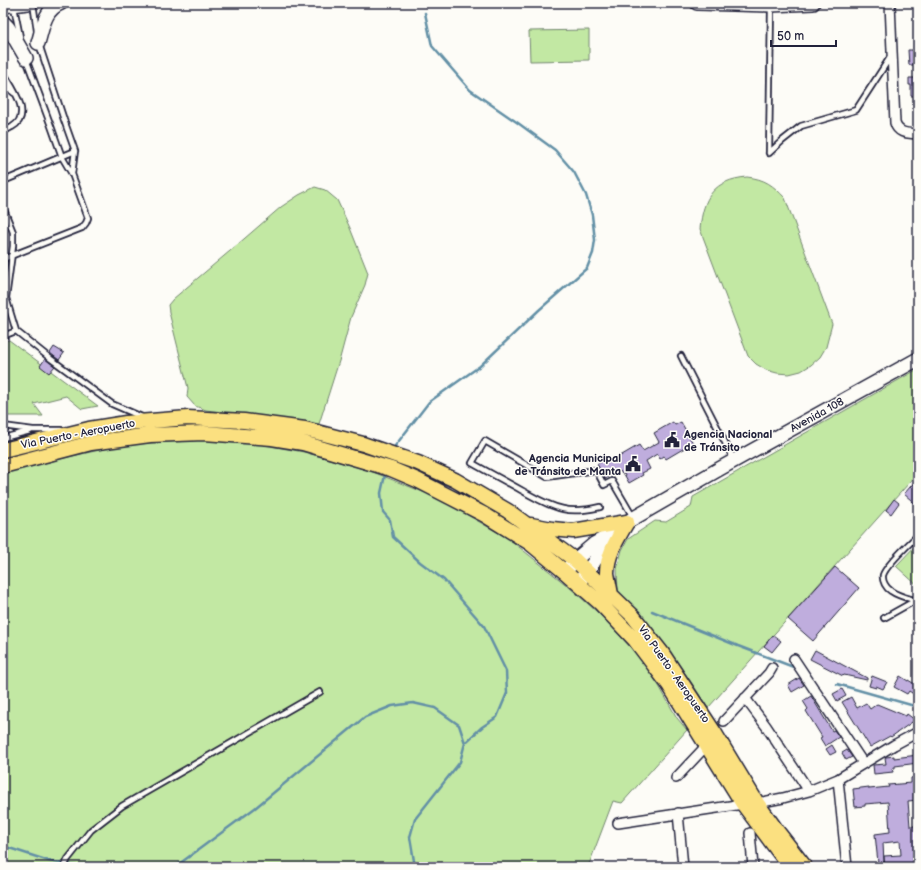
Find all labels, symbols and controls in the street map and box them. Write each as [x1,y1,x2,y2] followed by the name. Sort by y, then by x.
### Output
[771,22,836,48] scale bar
[777,29,804,44] text: 50 m
[788,395,846,435] street label: Avenida 108
[20,417,136,451] street label: Via Puerto - Aeropuerto
[683,428,772,454] place label: Agencia Nacional de Tránsito
[663,431,681,449] public building icon: Agencia Nacional de Tránsito
[515,452,621,478] place label: Agencia Municipal de Tránsito de Manta
[624,455,642,473] public building icon: Agencia Municipal de Tránsito de Manta
[635,623,713,725] street label: Via Puerto - Aeropuerto

